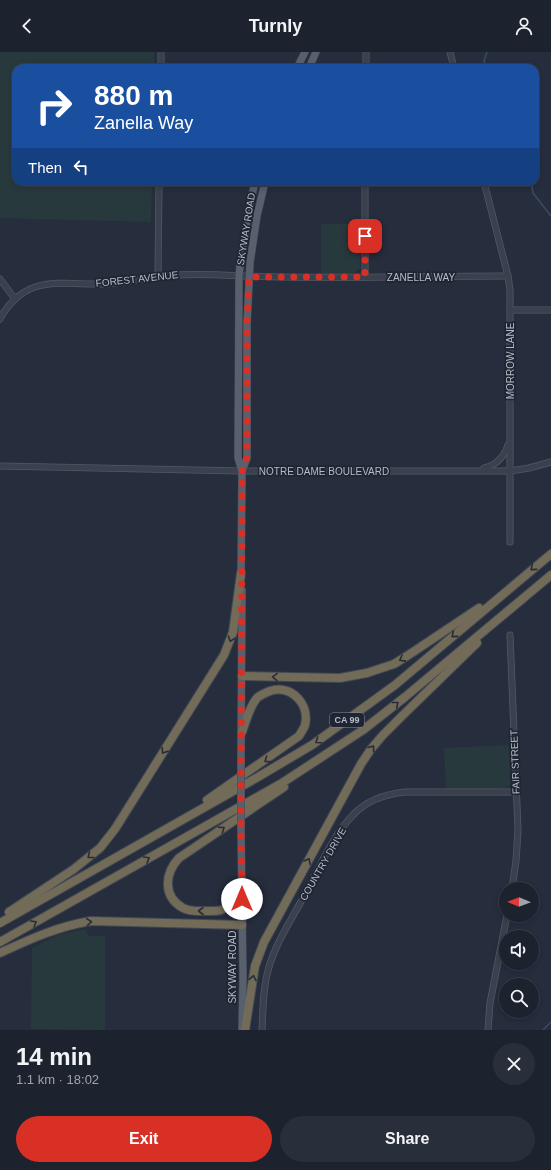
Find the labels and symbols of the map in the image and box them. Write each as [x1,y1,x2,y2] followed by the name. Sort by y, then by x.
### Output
[235,192,257,266] street label: SKYWAY ROAD
[348,219,382,253] pin
[95,269,179,289] street label: FOREST AVENUE
[387,272,456,283] street label: ZANELLA WAY
[505,322,516,399] street label: MORROW LANE
[259,466,389,477] street label: NOTRE DAME BOULEVARD
[531,564,538,571] one-way arrow
[451,630,458,637] one-way arrow
[227,636,235,643] one-way arrow
[399,654,406,662] one-way arrow
[272,672,278,681] one-way arrow
[392,702,399,709] one-way arrow
[330,713,364,727] road number: CA 99
[508,730,522,794] street label: FAIR STREET
[315,736,322,744] one-way arrow
[368,745,375,752] one-way arrow
[162,747,169,754] one-way arrow
[264,755,271,762] one-way arrow
[298,825,349,902] street label: COUNTRY DRIVE
[218,826,225,834] one-way arrow
[87,852,94,859] one-way arrow
[143,856,150,863] one-way arrow
[304,858,311,865] one-way arrow
[221,878,263,920] position arrow
[499,882,539,922] north arrow
[198,907,204,915] one-way arrow
[86,918,92,927] one-way arrow
[30,920,37,927] one-way arrow
[227,930,238,1004] street label: SKYWAY ROAD
[248,975,256,981] one-way arrow

